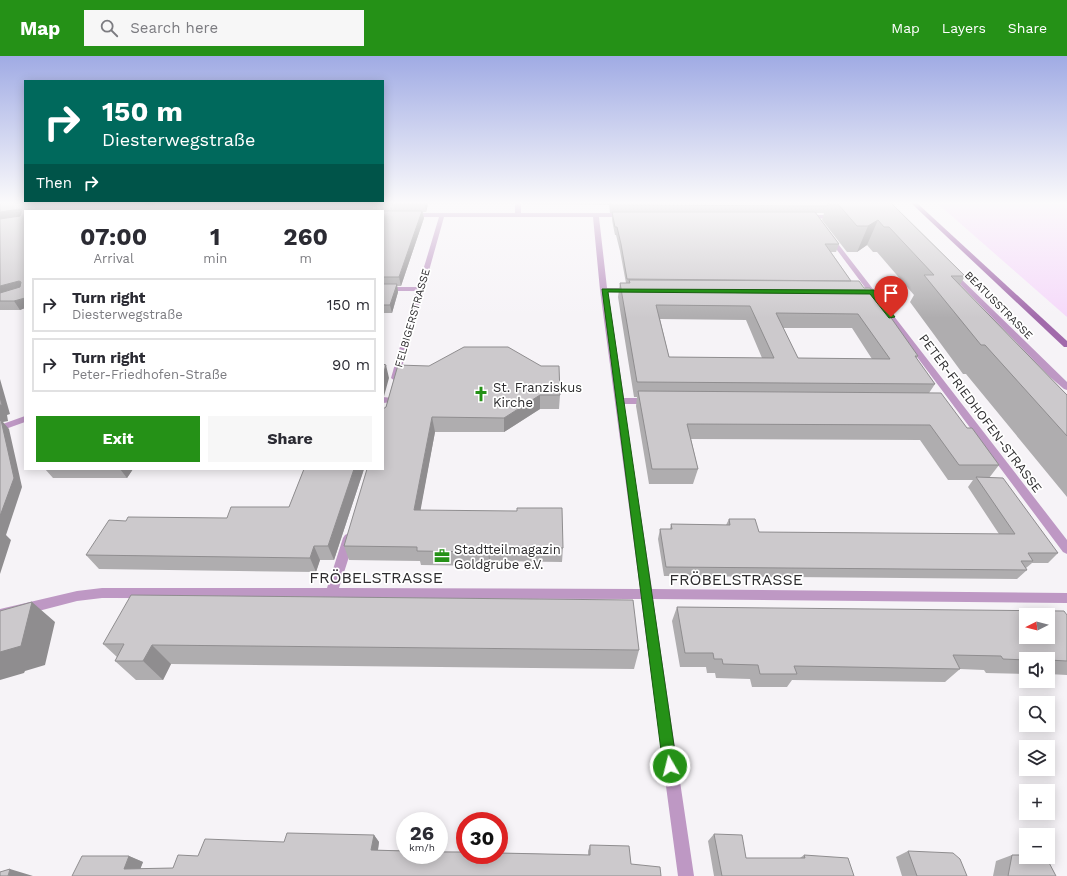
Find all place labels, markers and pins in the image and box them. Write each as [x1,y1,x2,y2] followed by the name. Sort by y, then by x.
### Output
[874,276,908,317] pin
[493,380,582,410] place label: St. Franziskus Kirche
[472,385,490,403] church icon: St. Franziskus Kirche
[454,542,561,572] place label: Stadtteilmagazin Goldgrube e.V.
[433,547,451,565] office icon: Stadtteilmagazin Goldgrube e.V.

